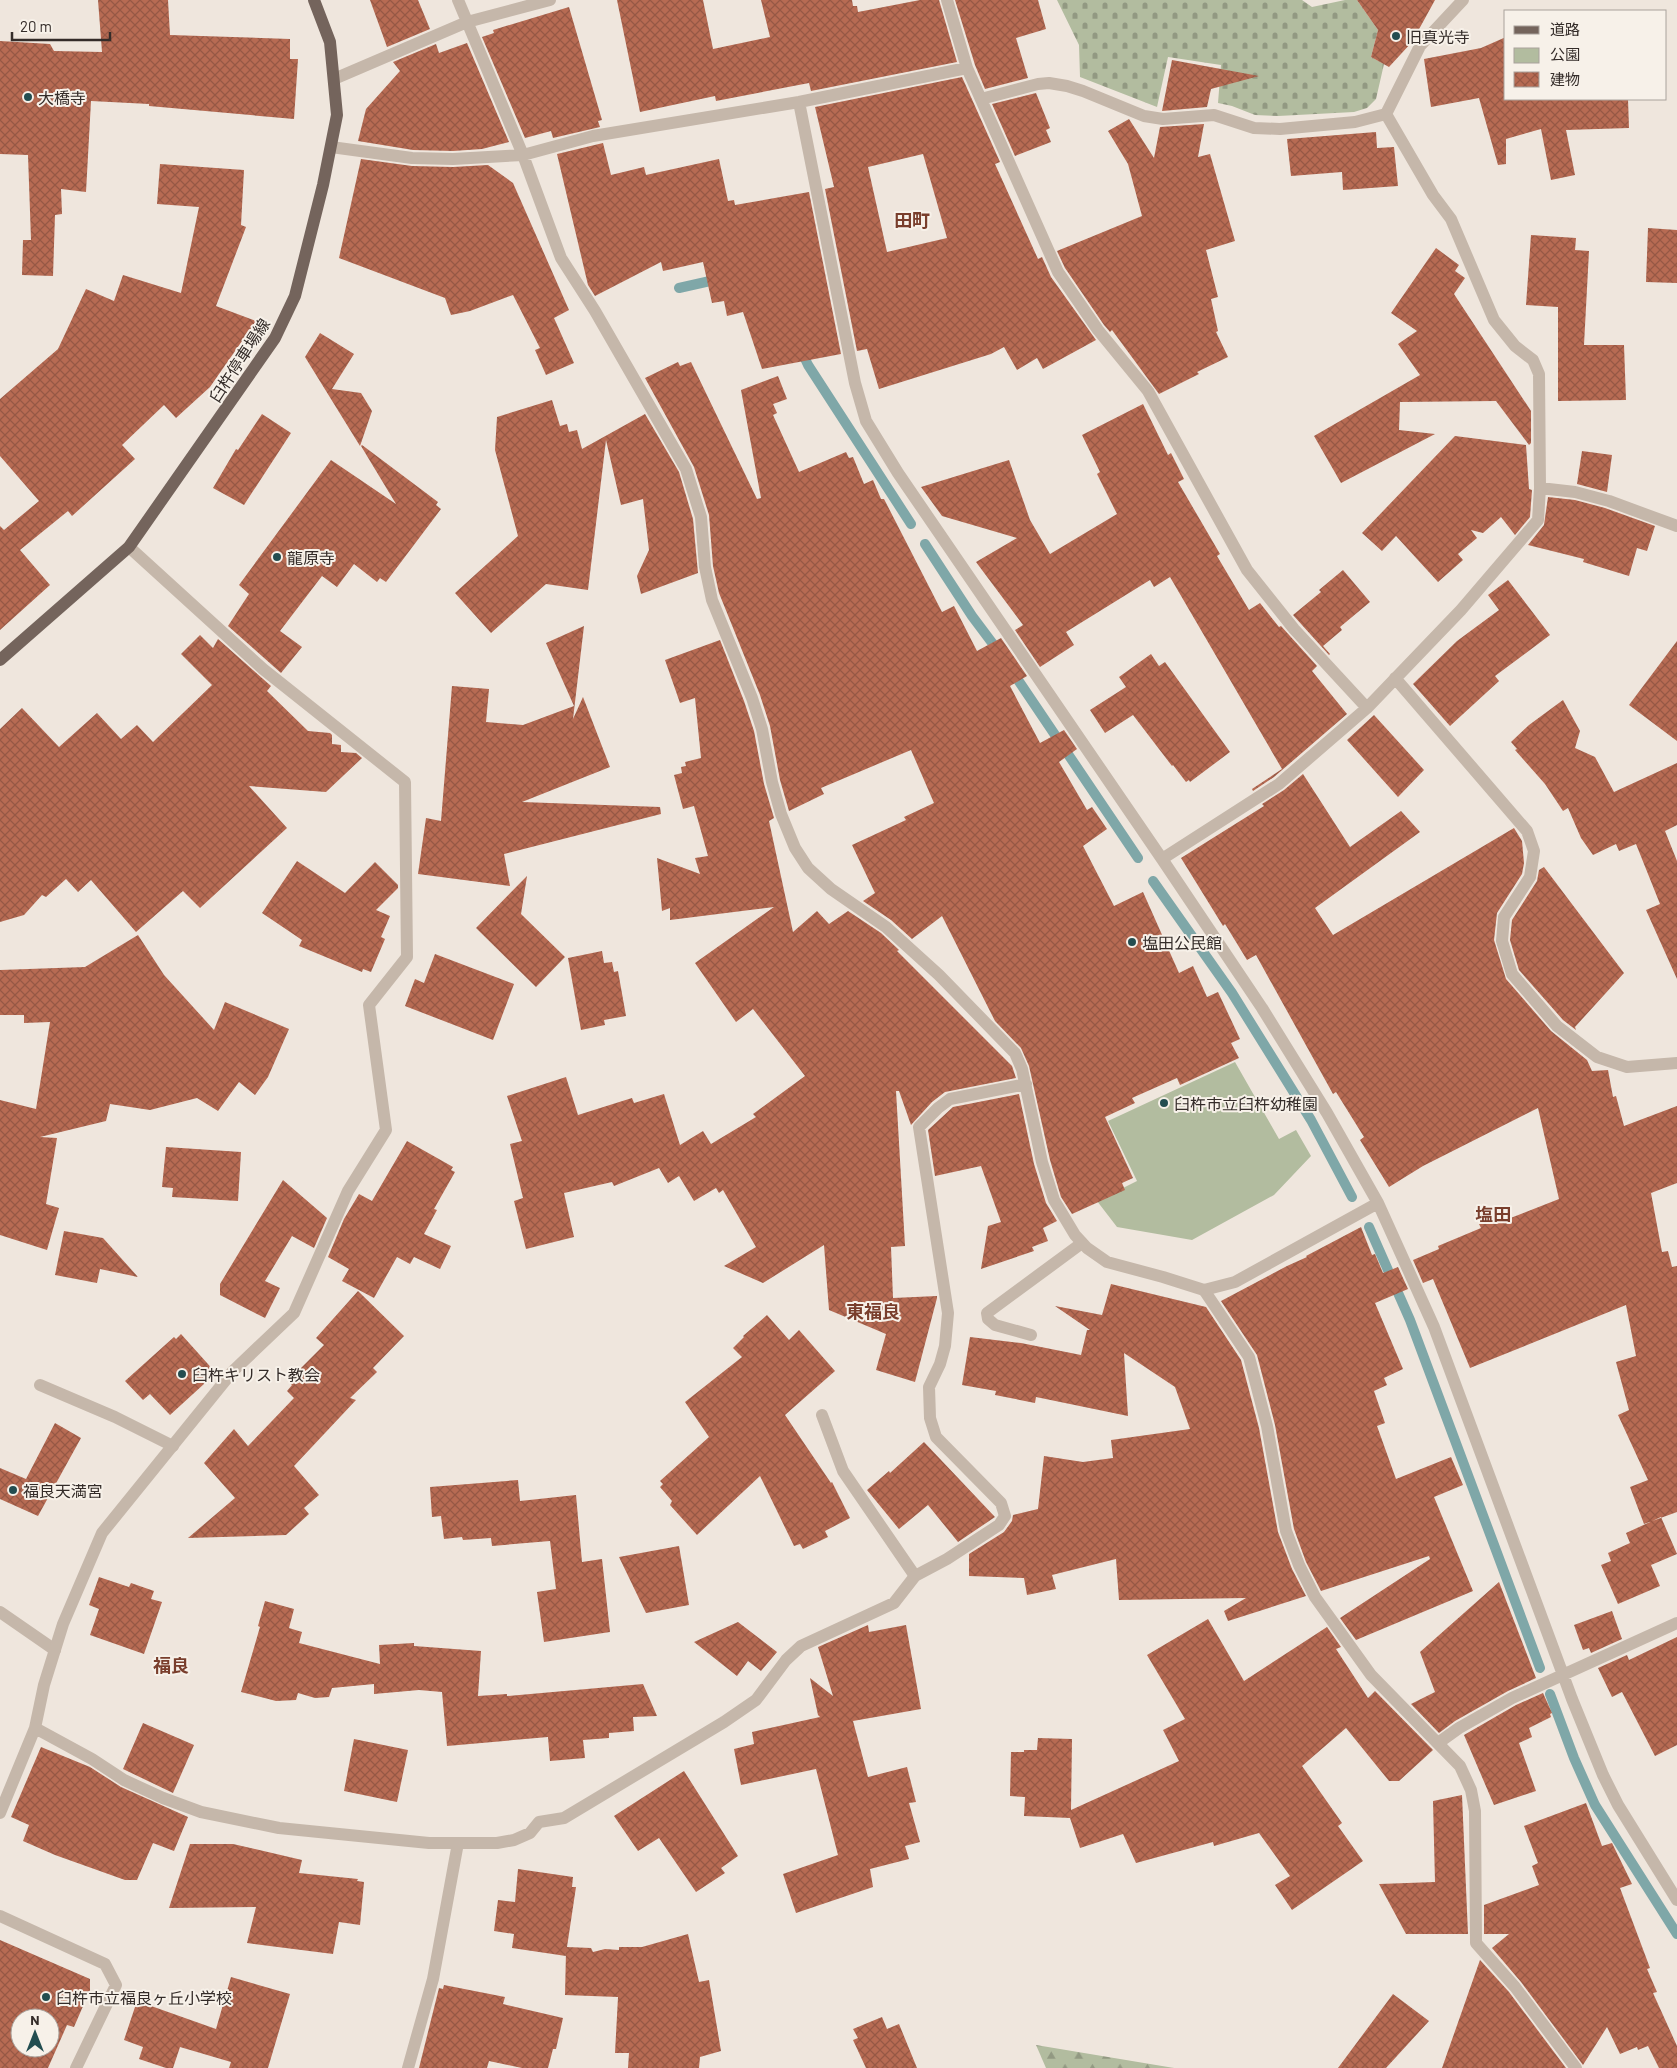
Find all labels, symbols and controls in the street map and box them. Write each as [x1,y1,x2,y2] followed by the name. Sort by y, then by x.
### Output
[12,10,110,42] scale bar
[1504,10,1667,100] legend
[20,17,52,35] text: 20 m
[1550,20,1580,38] text: 道路
[1406,27,1470,46] place label: 旧真光寺
[1390,30,1402,42] marker: 旧真光寺
[1550,45,1580,63] text: 公園
[1550,70,1580,88] text: 建物
[38,88,86,107] place label: 大橋寺
[22,91,34,103] marker: 大橋寺
[894,209,930,231] district label: 田町
[205,315,273,405] street label: 臼杵停車場線
[287,548,335,567] place label: 龍原寺
[271,551,283,563] marker: 龍原寺
[1142,933,1222,952] place label: 塩田公民館
[1126,936,1138,948] marker: 塩田公民館
[1174,1094,1318,1113] place label: 臼杵市立臼杵幼稚園
[1158,1097,1170,1109] marker: 臼杵市立臼杵幼稚園
[1475,1203,1511,1225] district label: 塩田
[846,1300,900,1322] district label: 東福良
[192,1365,320,1384] place label: 臼杵キリスト教会
[176,1368,188,1380] marker: 臼杵キリスト教会
[23,1481,103,1500] place label: 福良天満宮
[7,1484,19,1496] marker: 福良天満宮
[153,1654,189,1676] district label: 福良
[56,1988,232,2007] place label: 臼杵市立福良ヶ丘小学校
[40,1991,52,2003] marker: 臼杵市立福良ヶ丘小学校
[10,2008,60,2058] north arrow
[30,2011,40,2028] text: N

